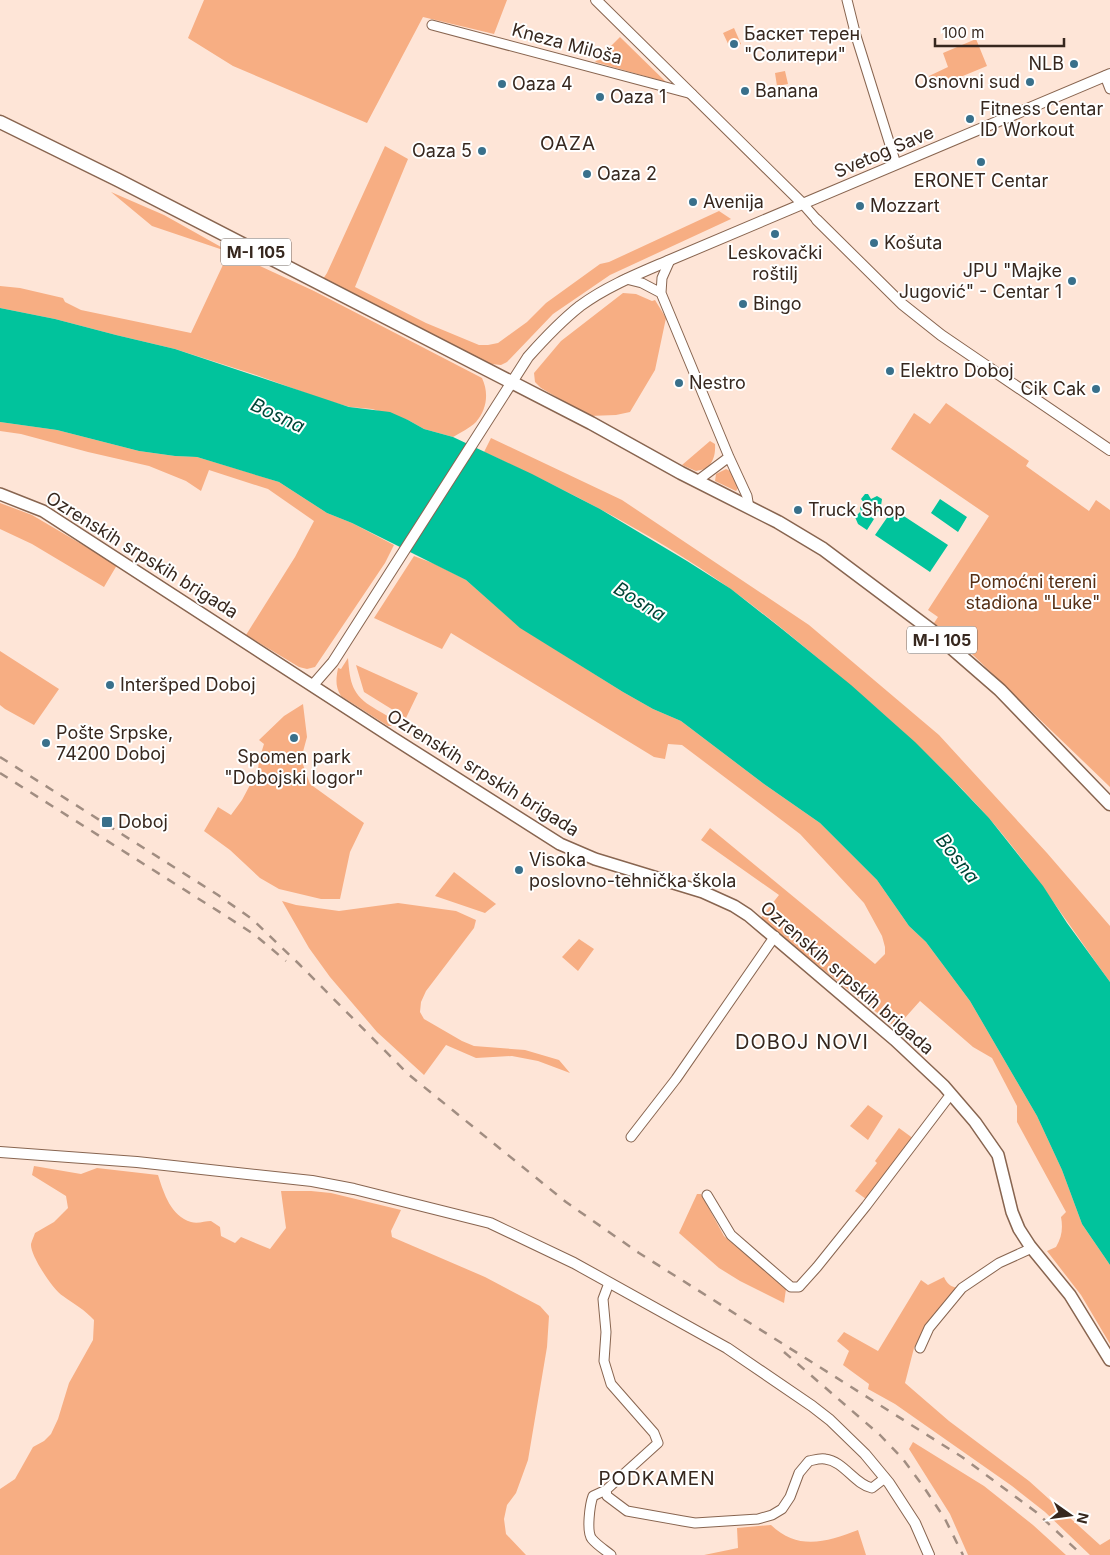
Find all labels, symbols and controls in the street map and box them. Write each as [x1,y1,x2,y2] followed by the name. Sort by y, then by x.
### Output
[935,15,1064,47] scale bar
[510,19,625,68] street label: Kneza Miloša
[744,23,860,65] place label: Баскет терен "Солитери"
[942,23,984,42] text: 100 m
[728,38,740,50] marker: Баскет терен "Солитери"
[1028,53,1064,74] place label: NLB
[1068,58,1080,70] marker: NLB
[914,71,1020,92] place label: Osnovni sud
[512,73,573,94] place label: Oaza 4
[1024,76,1036,88] marker: Osnovni sud
[496,78,508,90] marker: Oaza 4
[755,80,818,101] place label: Banana
[739,85,751,97] marker: Banana
[610,86,666,107] place label: Oaza 1
[594,91,606,103] marker: Oaza 1
[980,98,1103,140] place label: Fitness Centar ID Workout
[964,113,976,125] marker: Fitness Centar ID Workout
[831,121,937,182] street label: Svetog Save
[540,132,596,155] district label: OAZA
[412,140,472,161] place label: Oaza 5
[476,145,488,157] marker: Oaza 5
[975,156,987,168] marker: ERONET Centar
[597,163,657,184] place label: Oaza 2
[581,168,593,180] marker: Oaza 2
[914,170,1048,191] place label: ERONET Centar
[703,191,764,212] place label: Avenija
[870,195,940,216] place label: Mozzart
[687,196,699,208] marker: Avenija
[854,200,866,212] marker: Mozzart
[769,228,781,240] marker: Leskovački roštilj
[884,232,942,253] place label: Košuta
[868,237,880,249] marker: Košuta
[221,238,291,266] road number: M-I 105
[728,242,822,284] place label: Leskovački roštilj
[899,260,1062,302] place label: JPU "Majke Jugović" - Centar 1
[1066,275,1078,287] marker: JPU "Majke Jugović" - Centar 1
[753,293,802,314] place label: Bingo
[737,298,749,310] marker: Bingo
[900,360,1014,381] place label: Elektro Doboj
[884,365,896,377] marker: Elektro Doboj
[689,372,746,393] place label: Nestro
[673,377,685,389] marker: Nestro
[1020,378,1086,399] place label: Cik Cak
[1090,383,1102,395] marker: Cik Cak
[247,393,309,438] water label: Bosna
[42,487,242,622] street label: Ozrenskih srpskih brigada
[808,499,905,520] place label: Truck Shop
[792,504,804,516] marker: Truck Shop
[966,571,1100,613] park label: Pomoćni tereni stadiona "Luke"
[610,577,670,626] water label: Bosna
[907,626,977,654] road number: M-I 105
[120,674,256,695] place label: Interšped Doboj
[104,679,116,691] marker: Interšped Doboj
[383,705,583,840] street label: Ozrenskih srpskih brigada
[56,722,173,764] place label: Pošte Srpske, 74200 Doboj
[288,732,300,744] marker: Spomen park "Dobojski logor"
[40,737,52,749] marker: Pošte Srpske, 74200 Doboj
[224,746,364,788] place label: Spomen park "Dobojski logor"
[118,811,168,832] place label: Doboj
[100,815,114,829] marker: Doboj
[931,829,984,888] water label: Bosna
[529,849,736,891] place label: Visoka poslovno-tehnička škola
[513,864,525,876] marker: Visoka poslovno-tehnička škola
[756,897,938,1059] street label: Ozrenskih srpskih brigada
[735,1030,869,1054] district label: DOBOJ NOVI
[598,1467,716,1490] district label: PODKAMEN
[1045,1490,1095,1540] north arrow
[1074,1511,1093,1525] text: N

